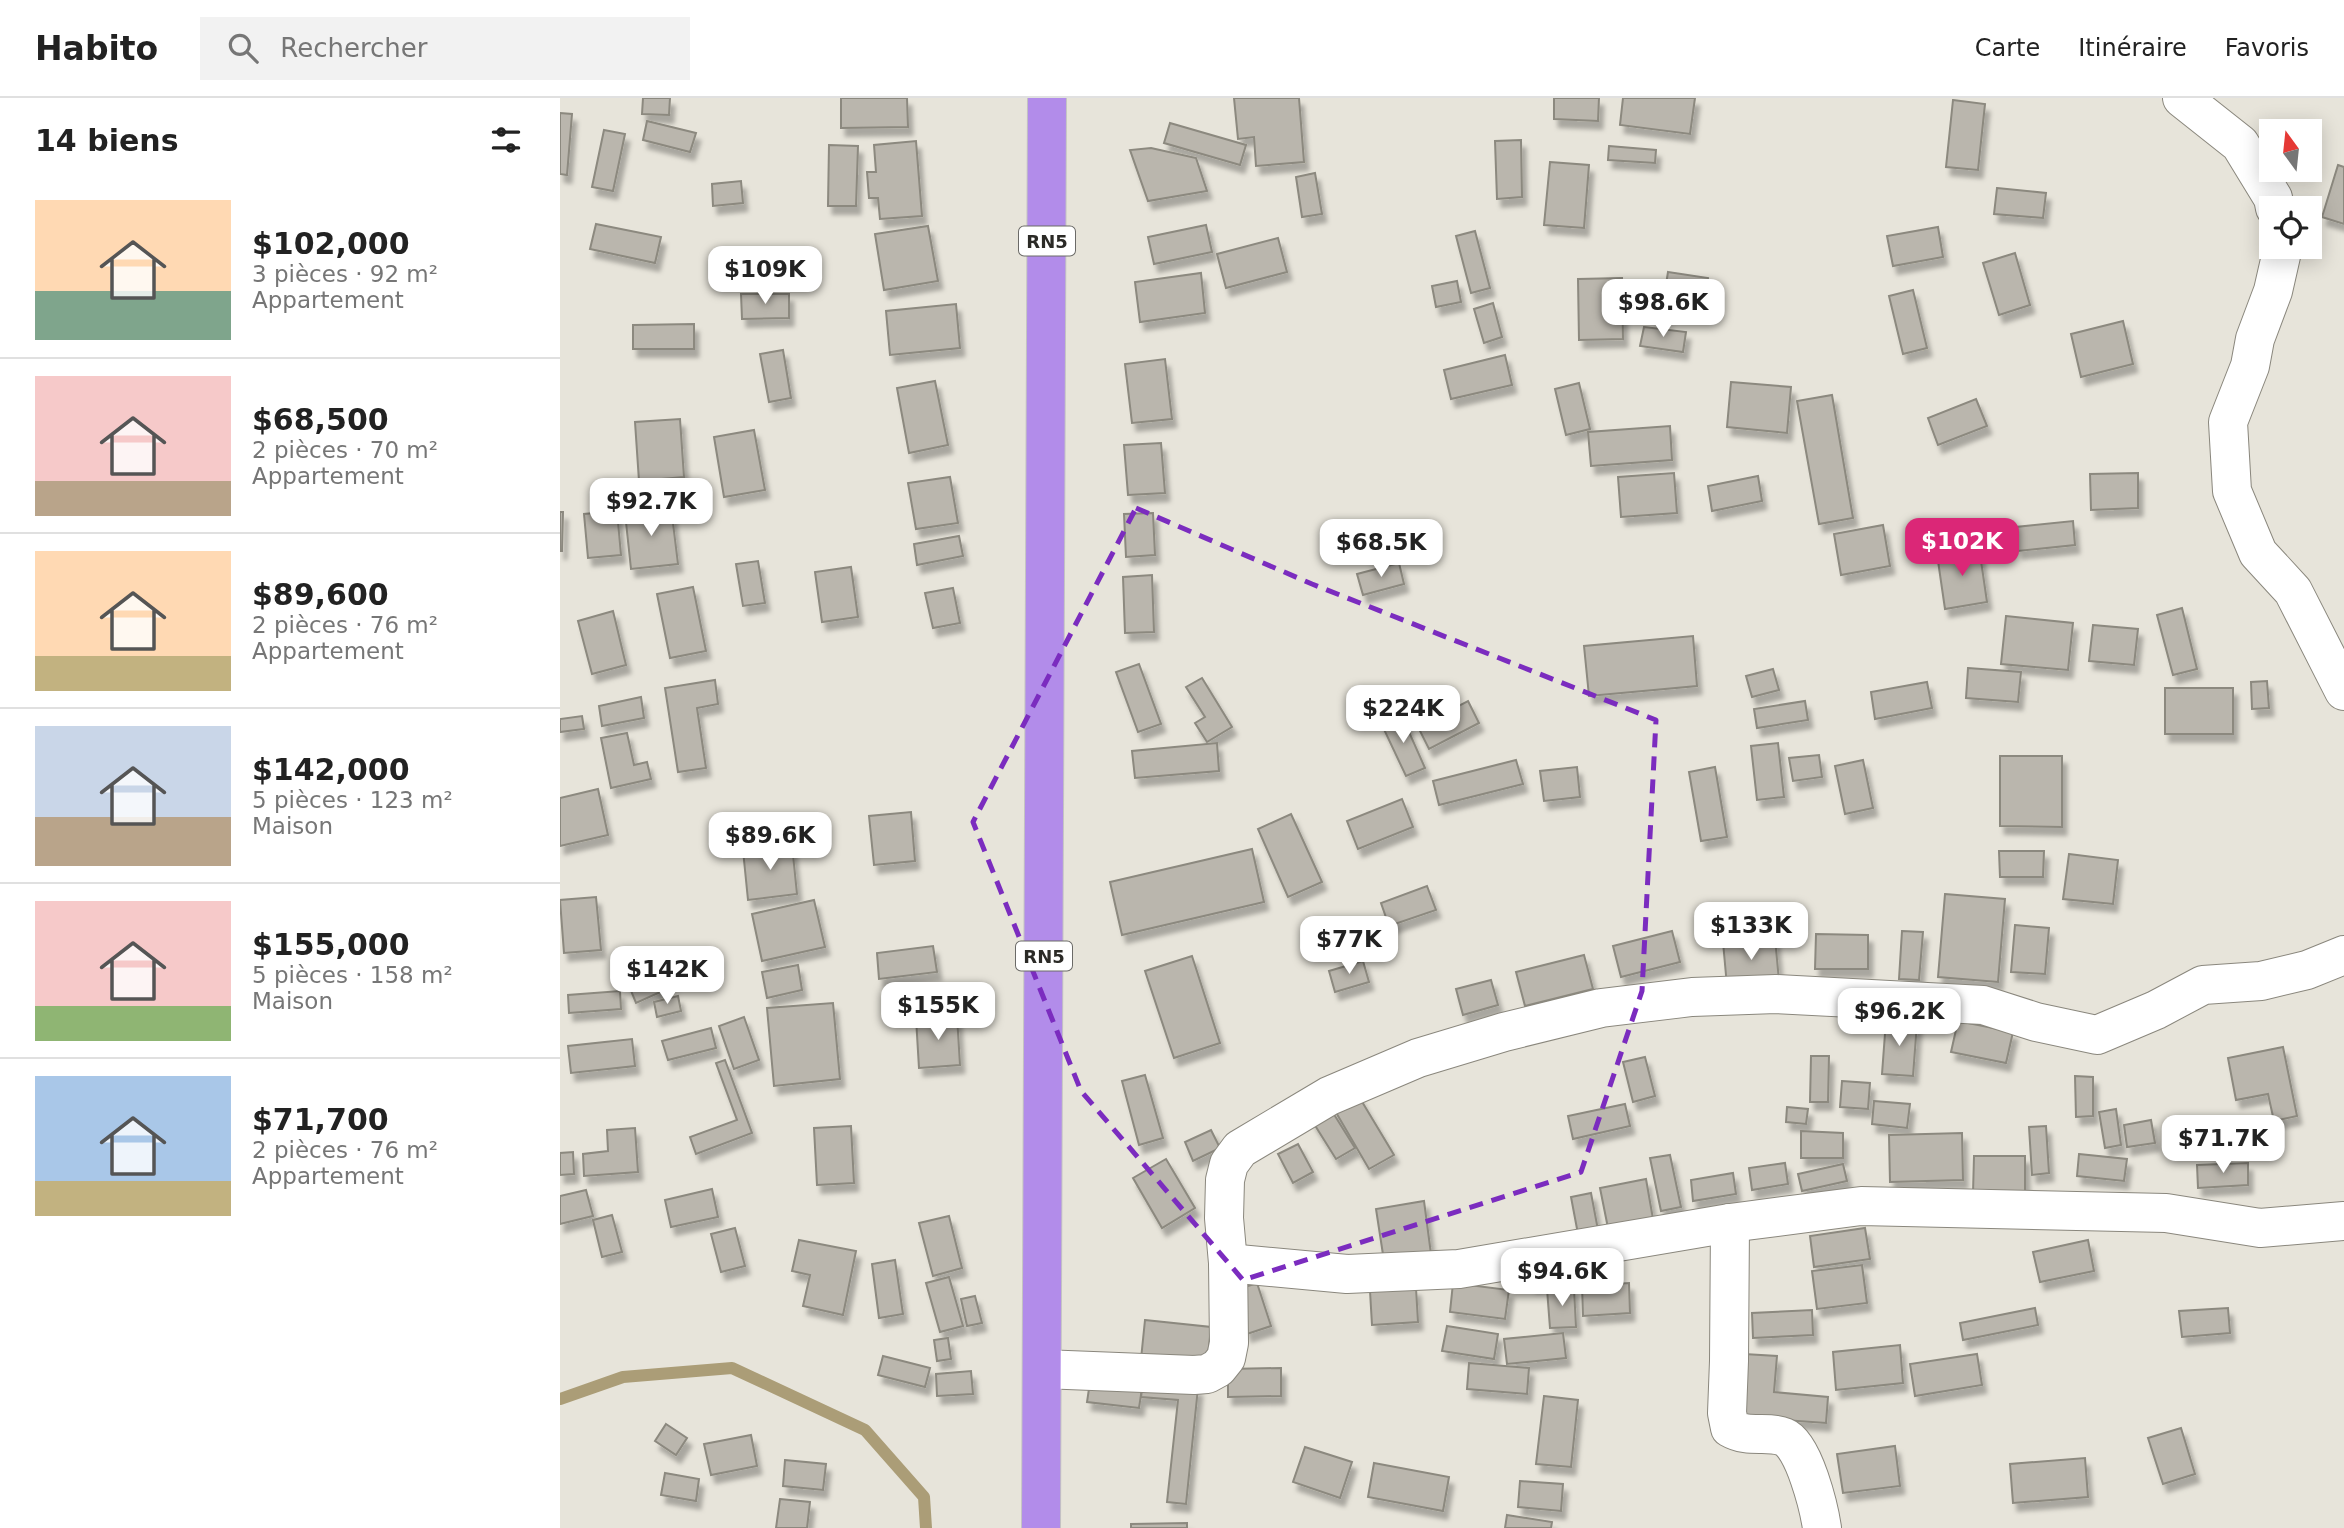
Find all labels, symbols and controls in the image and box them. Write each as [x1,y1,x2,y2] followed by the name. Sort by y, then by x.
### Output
[200,17,690,80] search box
[35,29,158,68] text: Habito
[224,29,262,67] icon: search
[280,33,428,63] text: Rechercher
[1975,34,2040,62] text: Carte
[2078,34,2187,62] text: Itinéraire
[2225,34,2309,62] text: Favoris
[2259,119,2322,182] north arrow
[2259,119,2322,259] map controls
[487,121,525,159] icon: filters
[35,123,179,158] text: 14 biens
[2259,196,2322,259] button: locate
[252,226,410,261] text: $102,000
[1019,226,1075,256] road number: RN5
[91,228,175,312] icon: home
[716,246,814,306] pin: $109K
[724,256,806,282] text: $109K
[252,261,438,287] text: 3 pièces · 92 m²
[1606,280,1720,339] pin: $98.6K
[252,287,404,313] text: Appartement
[1618,289,1708,315] text: $98.6K
[252,402,389,437] text: $68,500
[91,404,175,488] icon: home
[252,437,438,463] text: 2 pièces · 70 m²
[252,463,404,489] text: Appartement
[594,478,708,538] pin: $92.7K
[606,488,696,514] text: $92.7K
[1913,518,2011,578] pin: $102K
[1324,519,1438,579] pin: $68.5K
[1921,528,2003,554] text: $102K
[1336,529,1426,555] text: $68.5K
[252,577,389,612] text: $89,600
[91,579,175,663] icon: home
[252,612,438,638] text: 2 pièces · 76 m²
[252,638,404,664] text: Appartement
[1354,686,1452,745] pin: $224K
[1362,695,1444,721] text: $224K
[252,752,410,787] text: $142,000
[91,754,175,838] icon: home
[252,787,453,813] text: 5 pièces · 123 m²
[713,812,827,872] pin: $89.6K
[252,813,333,839] text: Maison
[725,822,815,848] text: $89.6K
[1702,902,1800,962] pin: $133K
[1710,912,1792,938] text: $133K
[1308,916,1390,976] pin: $77K
[1316,926,1382,952] text: $77K
[252,927,410,962] text: $155,000
[91,929,175,1013] icon: home
[1016,942,1072,970] road number: RN5
[618,946,716,1006] pin: $142K
[626,956,708,982] text: $142K
[252,962,453,988] text: 5 pièces · 158 m²
[889,982,987,1042] pin: $155K
[252,988,333,1014] text: Maison
[1842,988,1956,1048] pin: $96.2K
[897,992,979,1018] text: $155K
[1854,998,1944,1024] text: $96.2K
[252,1102,389,1137] text: $71,700
[91,1104,175,1188] icon: home
[2166,1116,2280,1175] pin: $71.7K
[2178,1125,2268,1151] text: $71.7K
[252,1137,438,1163] text: 2 pièces · 76 m²
[252,1163,404,1189] text: Appartement
[1505,1248,1619,1308] pin: $94.6K
[1517,1258,1607,1284] text: $94.6K

